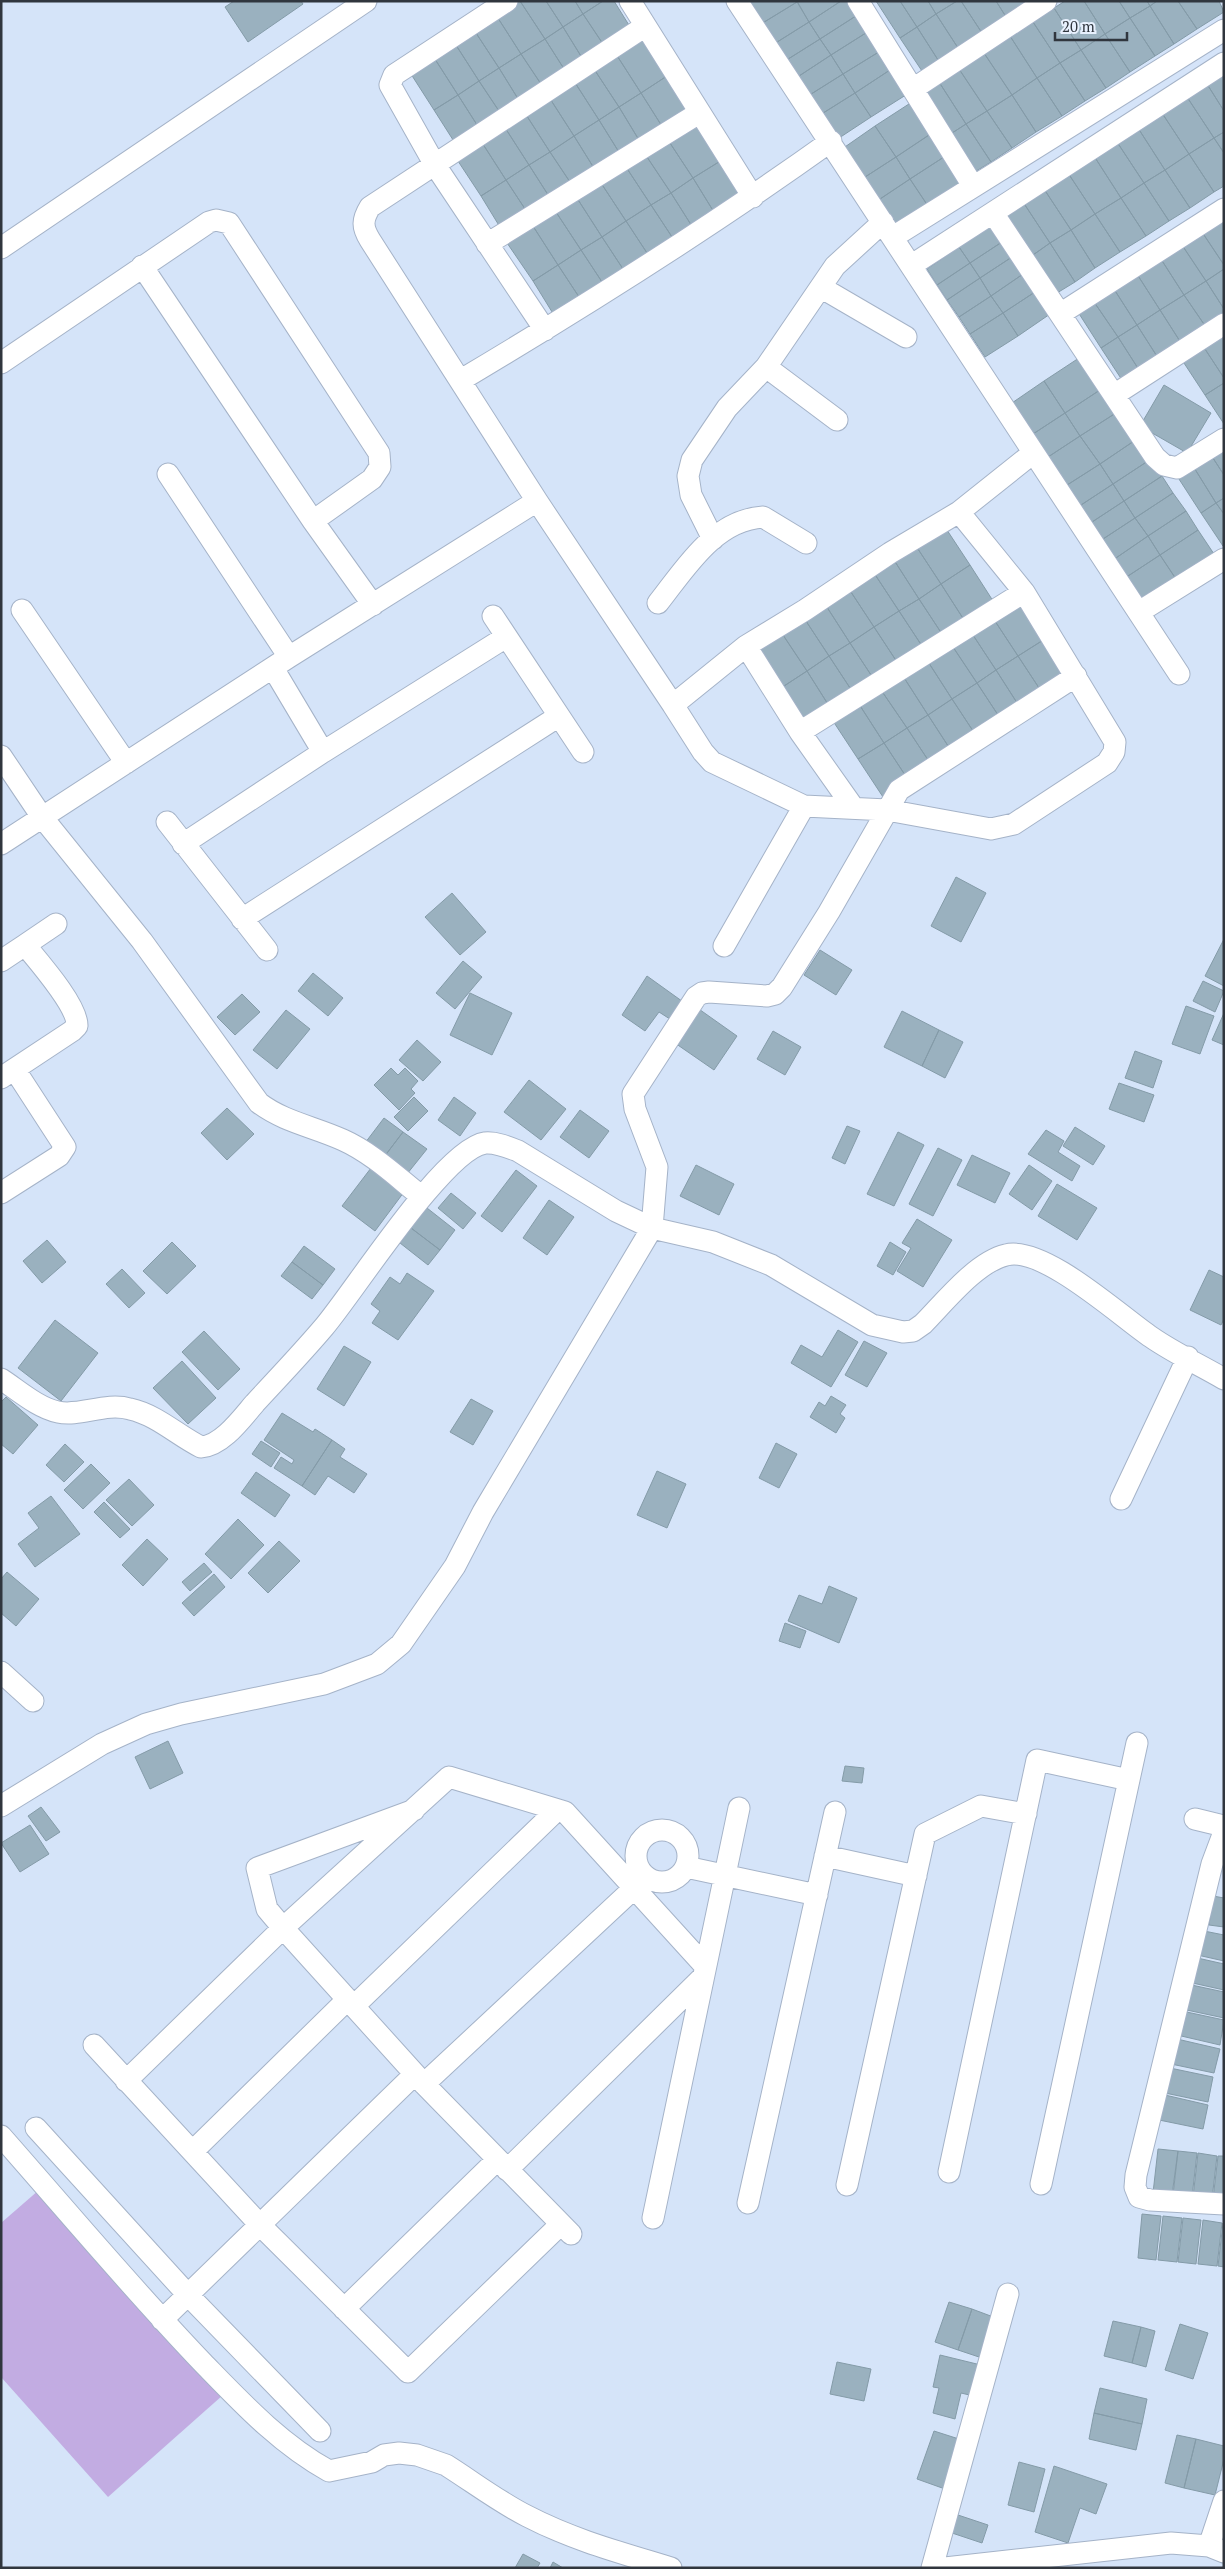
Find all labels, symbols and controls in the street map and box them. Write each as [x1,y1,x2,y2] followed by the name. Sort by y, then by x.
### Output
[1055,10,1128,42] scale bar
[1062,16,1095,36] text: 20 m

